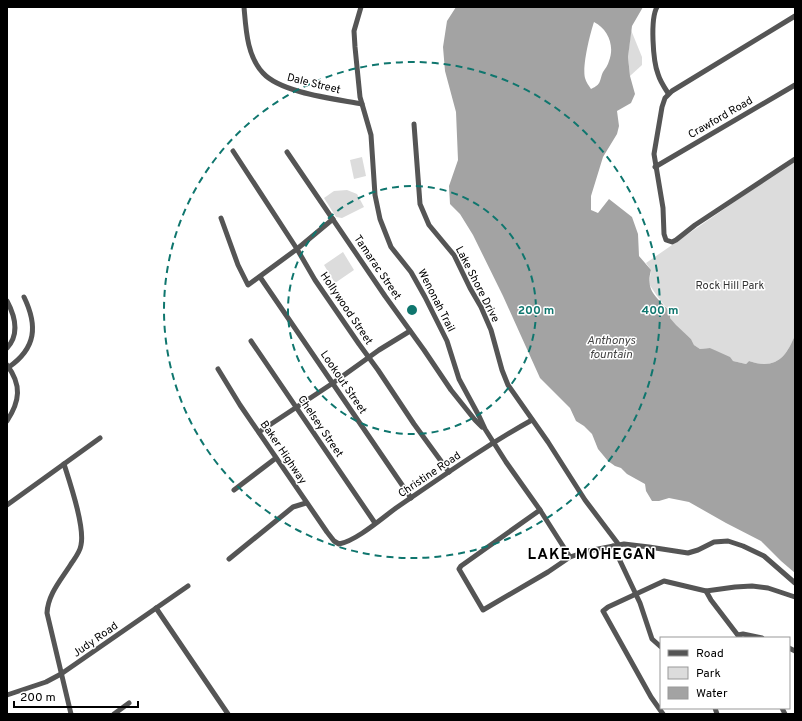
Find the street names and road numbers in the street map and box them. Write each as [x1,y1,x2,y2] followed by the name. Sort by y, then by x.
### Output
[285,71,342,97] street label: Dale Street
[686,94,755,142] street label: Crawford Road
[350,232,404,303] street label: Tamarac Street
[452,244,502,325] street label: Lake Shore Drive
[414,267,458,334] street label: Wenonah Trail
[317,269,376,348] street label: Hollywood Street
[317,348,370,417] street label: Lookout Street
[294,393,346,460] street label: Chelsey Street
[257,418,310,487] street label: Baker Highway
[396,449,464,501] street label: Christine Road
[70,619,121,661] street label: Judy Road

